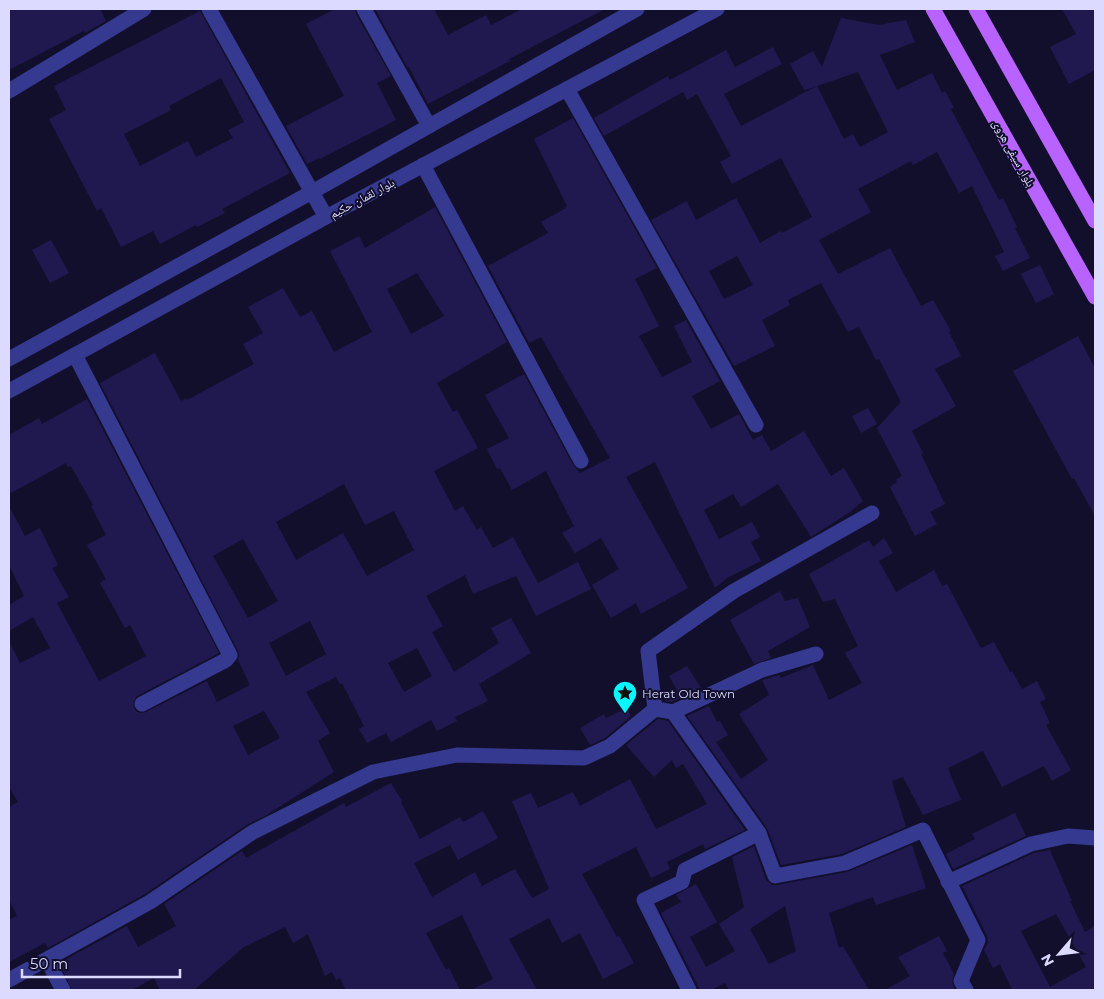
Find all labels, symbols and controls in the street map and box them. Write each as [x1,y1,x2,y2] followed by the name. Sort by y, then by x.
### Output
[989,117,1039,189] street label: بلوار سیفی هروی
[327,175,398,222] street label: بلوار لقمان حکیم
[612,680,638,714] place icon: Herat Old Town
[642,686,735,701] place label: Herat Old Town
[1034,929,1084,979] north arrow
[22,946,180,978] scale bar
[1037,951,1058,969] text: N
[30,954,68,973] text: 50 m

